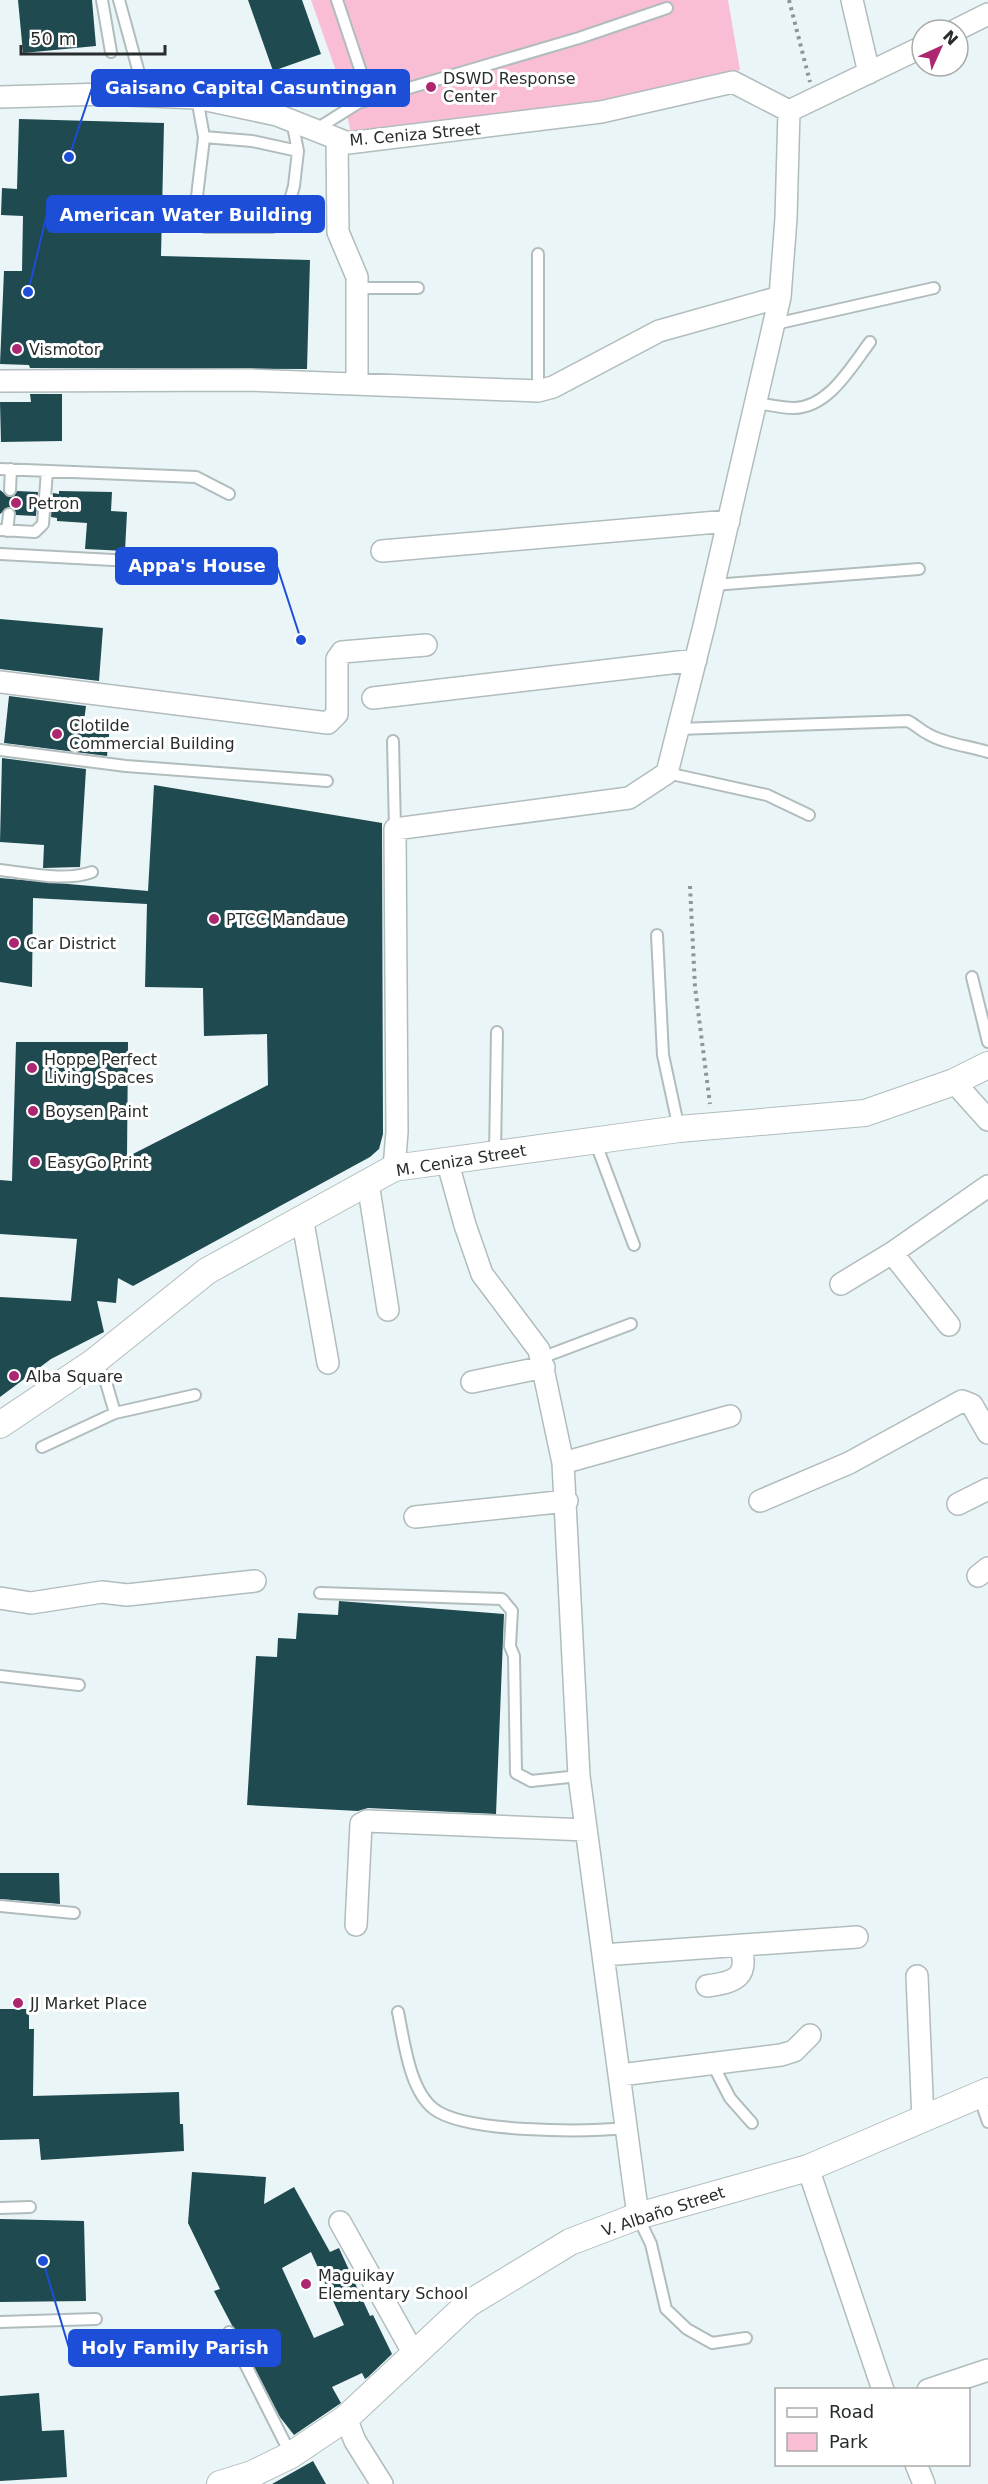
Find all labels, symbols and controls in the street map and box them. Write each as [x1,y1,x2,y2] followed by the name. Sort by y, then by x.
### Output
[21,18,165,56] scale bar
[910,18,970,78] north arrow
[939,26,962,49] text: N
[30,28,76,49] text: 50 m
[443,69,576,106] place label: DSWD Response Center
[92,70,409,106] callout: Gaisano Capital Casuntingan
[105,77,397,98] text: Gaisano Capital Casuntingan
[424,80,438,94] marker: DSWD Response Center
[349,119,481,150] street label: M. Ceniza Street
[47,196,324,232] callout: American Water Building
[60,204,312,225] text: American Water Building
[29,340,101,359] place label: Vismotor
[10,342,24,356] marker: Vismotor
[28,494,79,513] place label: Petron
[9,496,23,510] marker: Petron
[116,548,277,584] callout: Appa's House
[128,555,266,576] text: Appa's House
[69,716,235,753] place label: Clotilde Commercial Building
[50,727,64,741] marker: Clotilde Commercial Building
[226,910,346,929] place label: PTCC Mandaue
[207,912,221,926] marker: PTCC Mandaue
[26,934,116,953] place label: Car District
[7,936,21,950] marker: Car District
[44,1050,157,1087] place label: Hoppe Perfect Living Spaces
[25,1061,39,1075] marker: Hoppe Perfect Living Spaces
[45,1102,148,1121] place label: Boysen Paint
[26,1104,40,1118] marker: Boysen Paint
[395,1141,527,1180] street label: M. Ceniza Street
[47,1153,149,1172] place label: EasyGo Print
[28,1155,42,1169] marker: EasyGo Print
[26,1367,123,1386] place label: Alba Square
[7,1369,21,1383] marker: Alba Square
[29,1994,147,2013] place label: JJ Market Place
[11,1996,25,2010] marker: JJ Market Place
[599,2183,727,2240] street label: V. Albaño Street
[318,2266,468,2303] place label: Maguikay Elementary School
[299,2277,313,2291] marker: Maguikay Elementary School
[69,2330,280,2366] callout: Holy Family Parish
[81,2337,269,2358] text: Holy Family Parish
[775,2388,970,2466] legend
[829,2401,874,2422] text: Road
[829,2431,868,2452] text: Park

